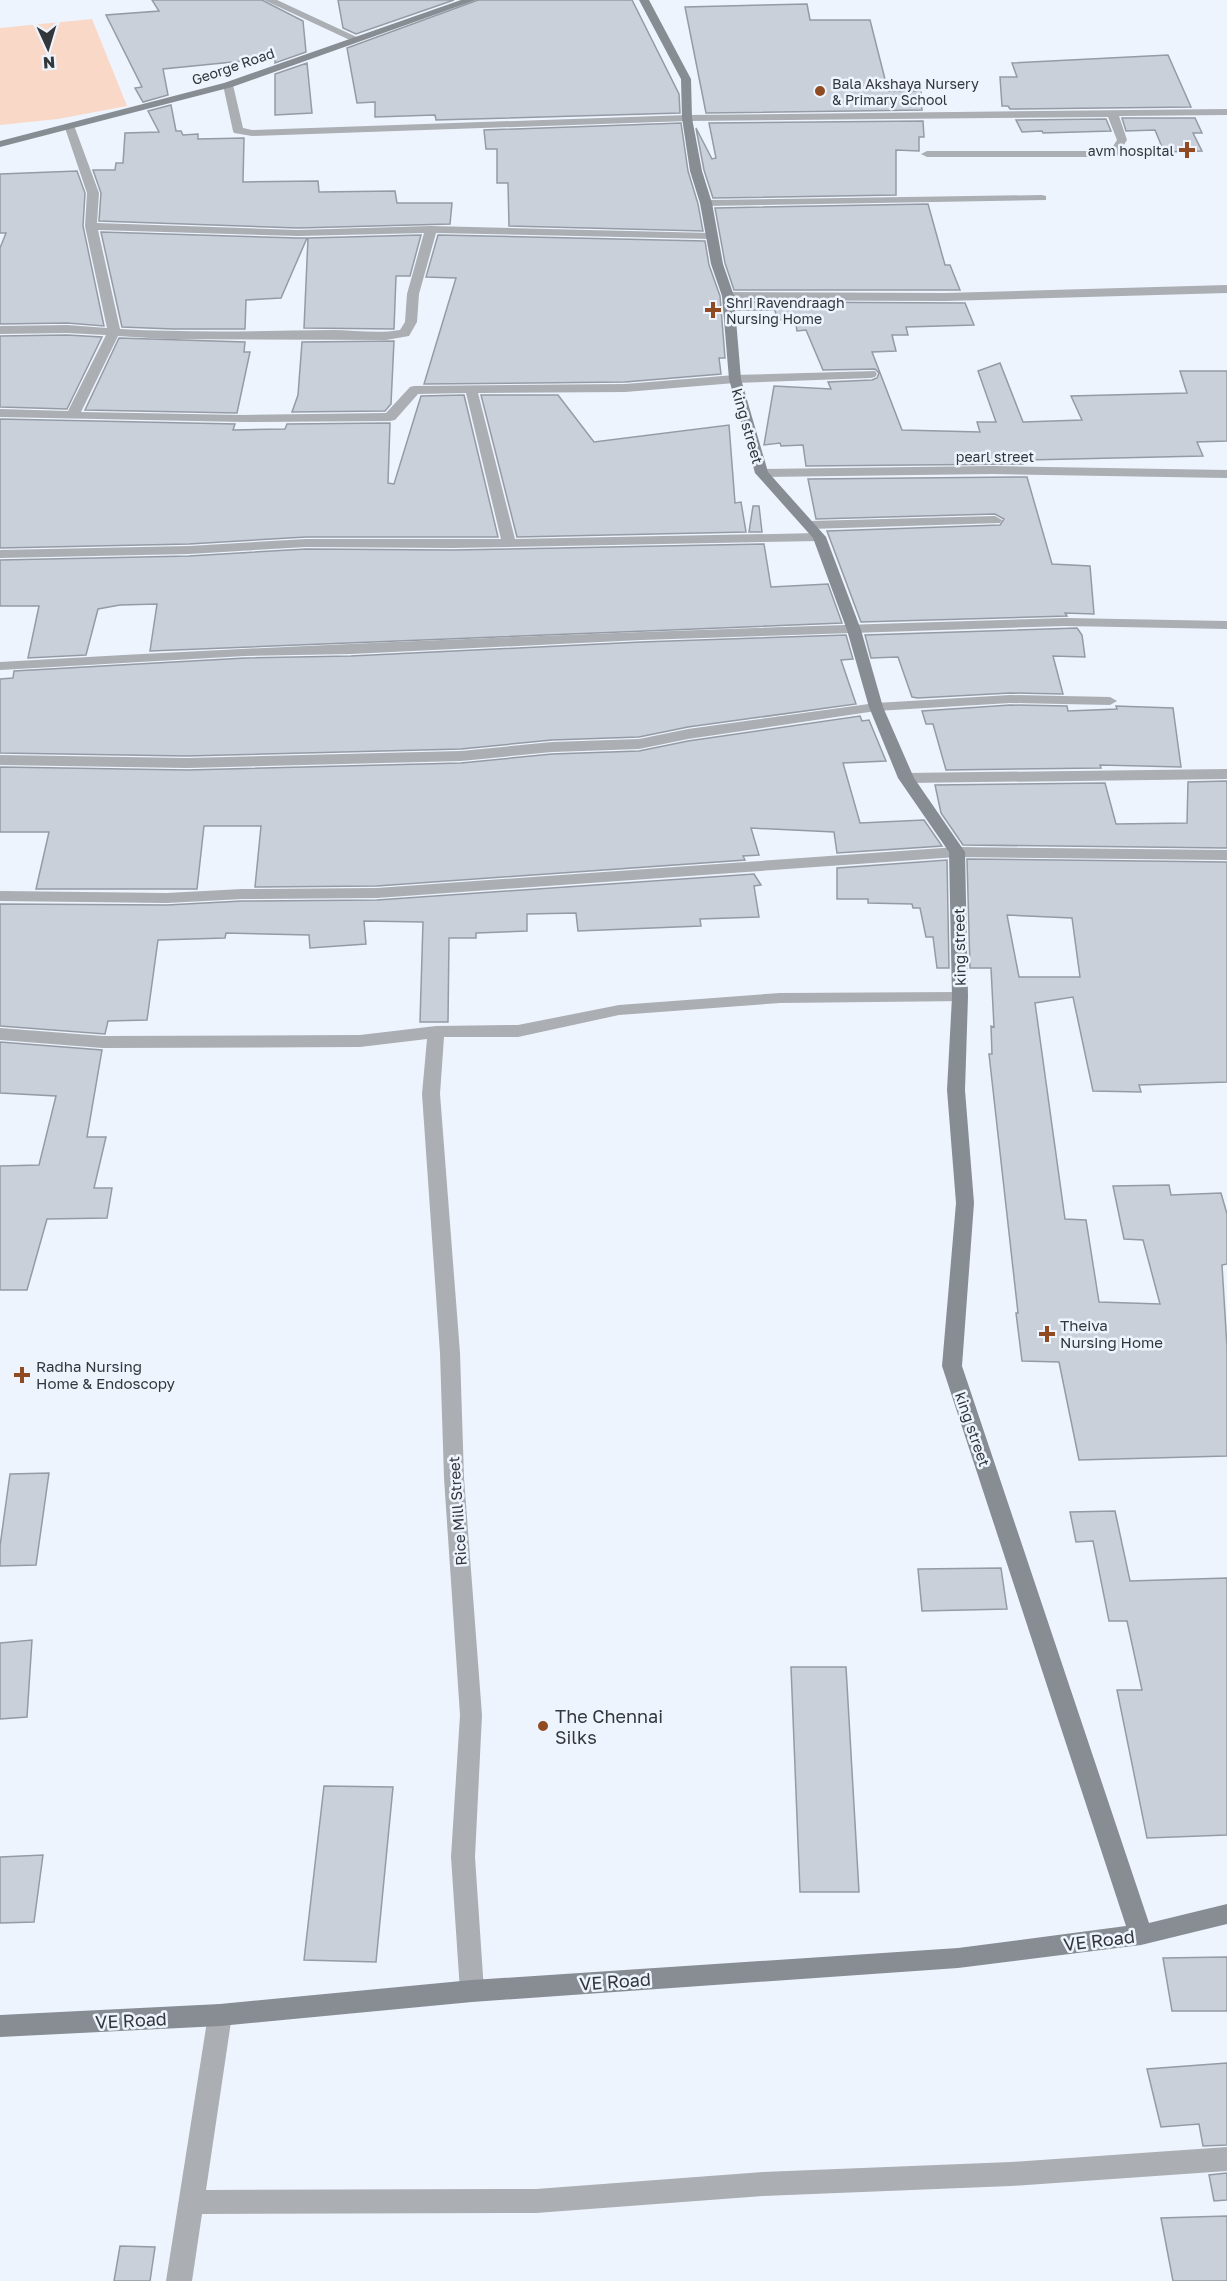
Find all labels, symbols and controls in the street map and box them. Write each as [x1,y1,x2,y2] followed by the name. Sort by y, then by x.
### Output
[18,18,78,78] north arrow
[189,44,277,88] street label: George Road
[42,53,56,73] text: N
[832,75,979,108] place label: Bala Akshaya Nursery & Primary School
[813,84,827,98] marker: Bala Akshaya Nursery & Primary School
[1178,141,1196,159] marker: avm hospital
[1088,142,1174,159] place label: avm hospital
[726,294,845,327] place label: Shri Ravendraagh Nursing Home
[704,301,722,319] marker: Shri Ravendraagh Nursing Home
[729,386,767,466] street label: king street
[956,448,1034,465] street label: pearl street
[949,908,969,986] street label: king street
[1060,1316,1163,1351] place label: Theiva Nursing Home
[1038,1325,1056,1343] marker: Theiva Nursing Home
[36,1357,176,1392] place label: Radha Nursing Home & Endoscopy
[13,1366,31,1384] marker: Radha Nursing Home & Endoscopy
[952,1389,994,1469] street label: king street
[444,1456,470,1566] street label: Rice Mill Street
[555,1705,663,1748] place label: The Chennai Silks
[536,1719,550,1733] marker: The Chennai Silks
[1062,1925,1136,1955] street label: VE Road
[578,1968,652,1994] street label: VE Road
[95,2007,167,2033] street label: VE Road

